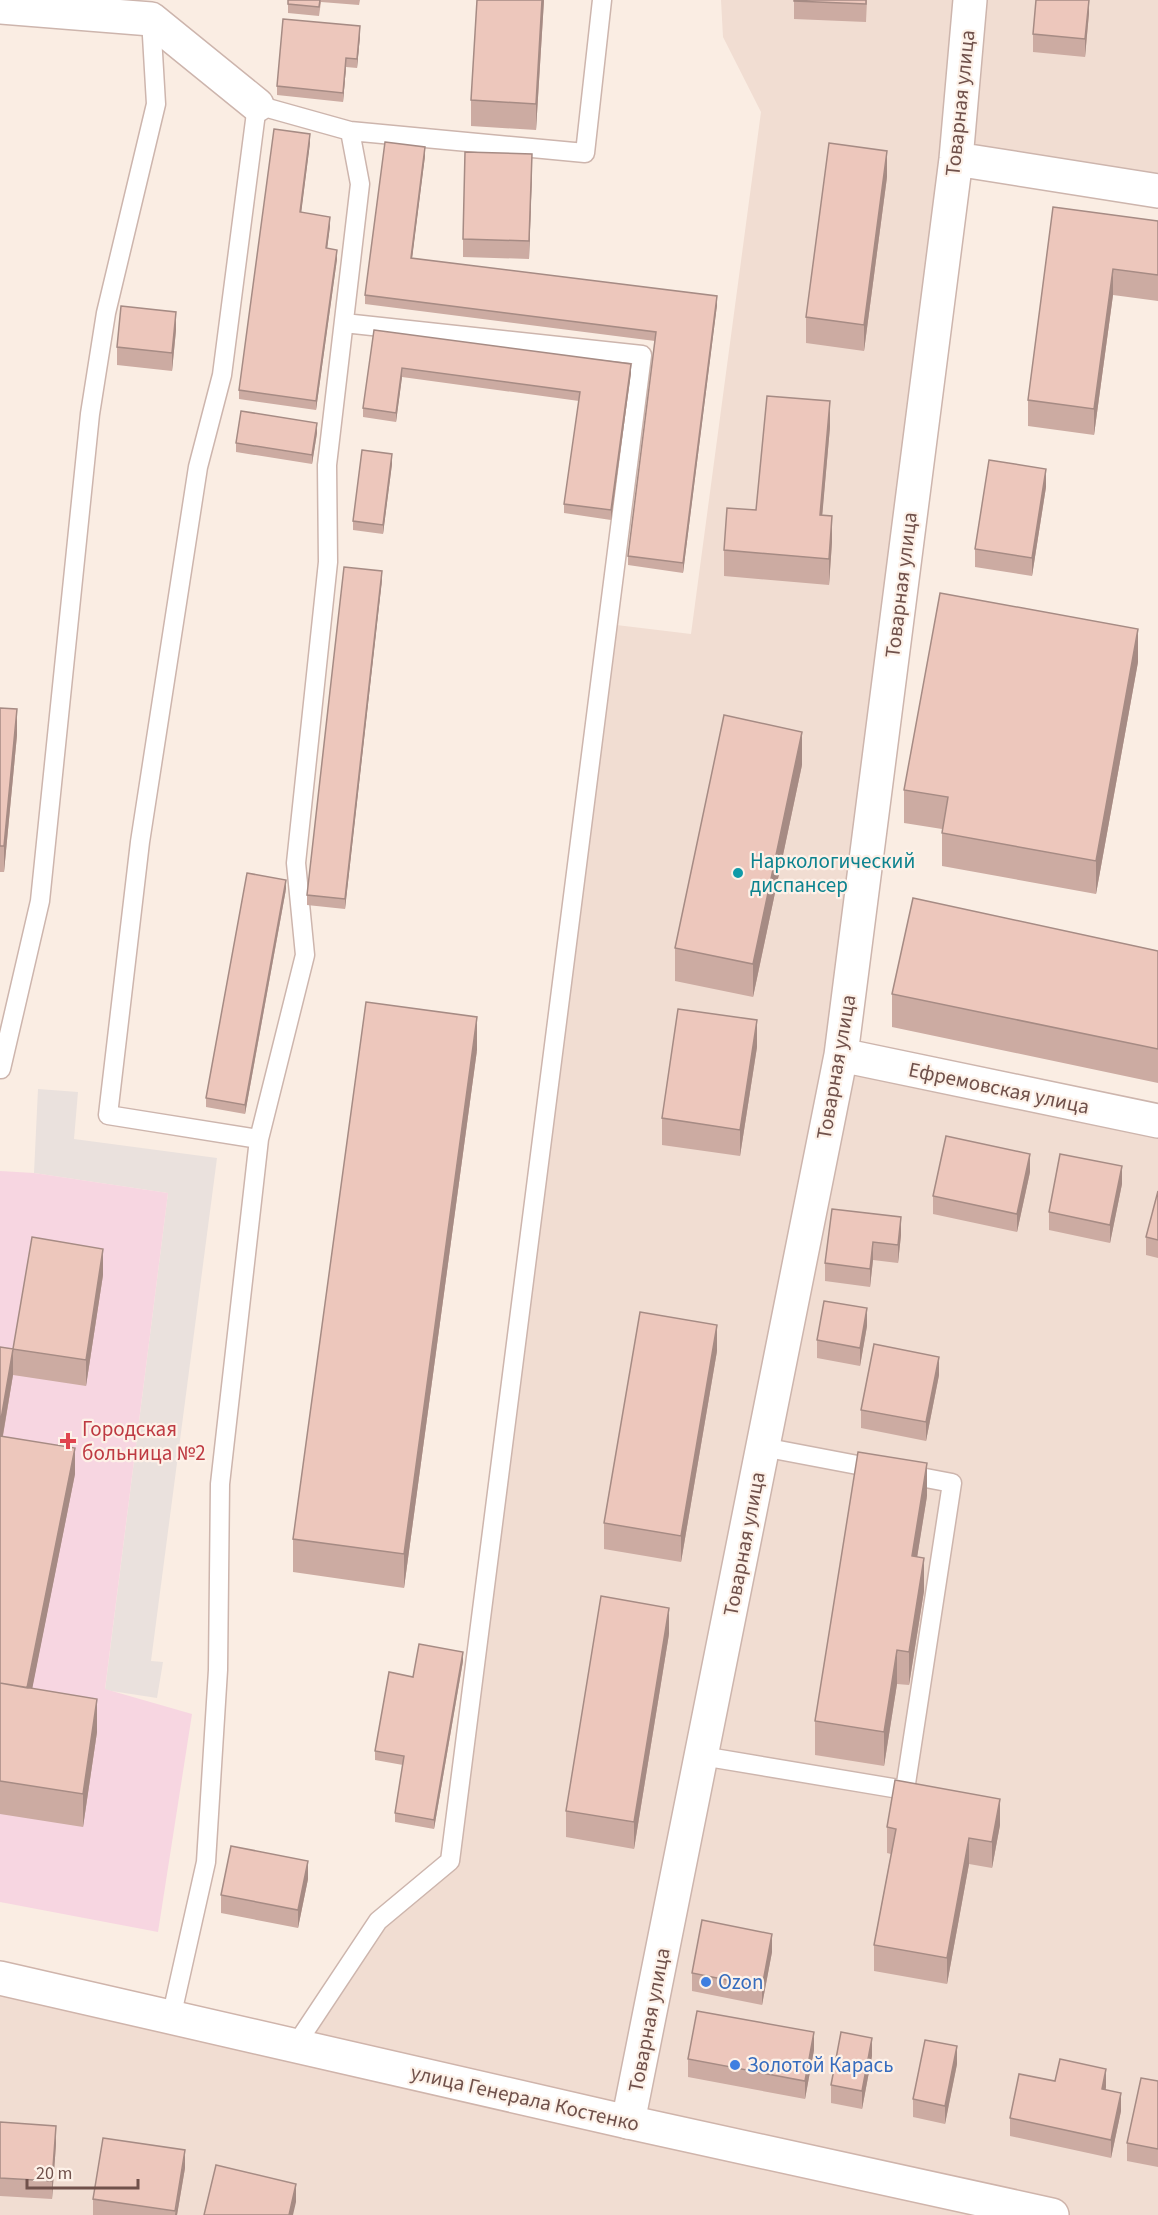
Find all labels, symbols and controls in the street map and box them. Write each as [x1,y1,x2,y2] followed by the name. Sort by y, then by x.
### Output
[937,29,983,177] street label: Товарная улица
[877,510,925,660] street label: Товарная улица
[750,846,915,900] place label: Наркологический диспансер
[731,866,745,880] marker: Наркологический диспансер
[808,992,864,1142] street label: Товарная улица
[906,1054,1092,1122] street label: Ефремовская улица
[82,1414,206,1468] place label: Городская больница №2
[59,1432,77,1450] marker: Городская больница №2
[715,1469,773,1619] street label: Товарная улица
[620,1945,678,2095] street label: Товарная улица
[718,1967,763,1997] place label: Ozon
[699,1975,713,1989] marker: Ozon
[747,2050,894,2080] place label: Золотой Карась
[408,2057,642,2139] street label: улица Генерала Костенко
[728,2058,742,2072] marker: Золотой Карась
[27,2152,138,2190] scale bar
[36,2161,72,2186] text: 20 m

